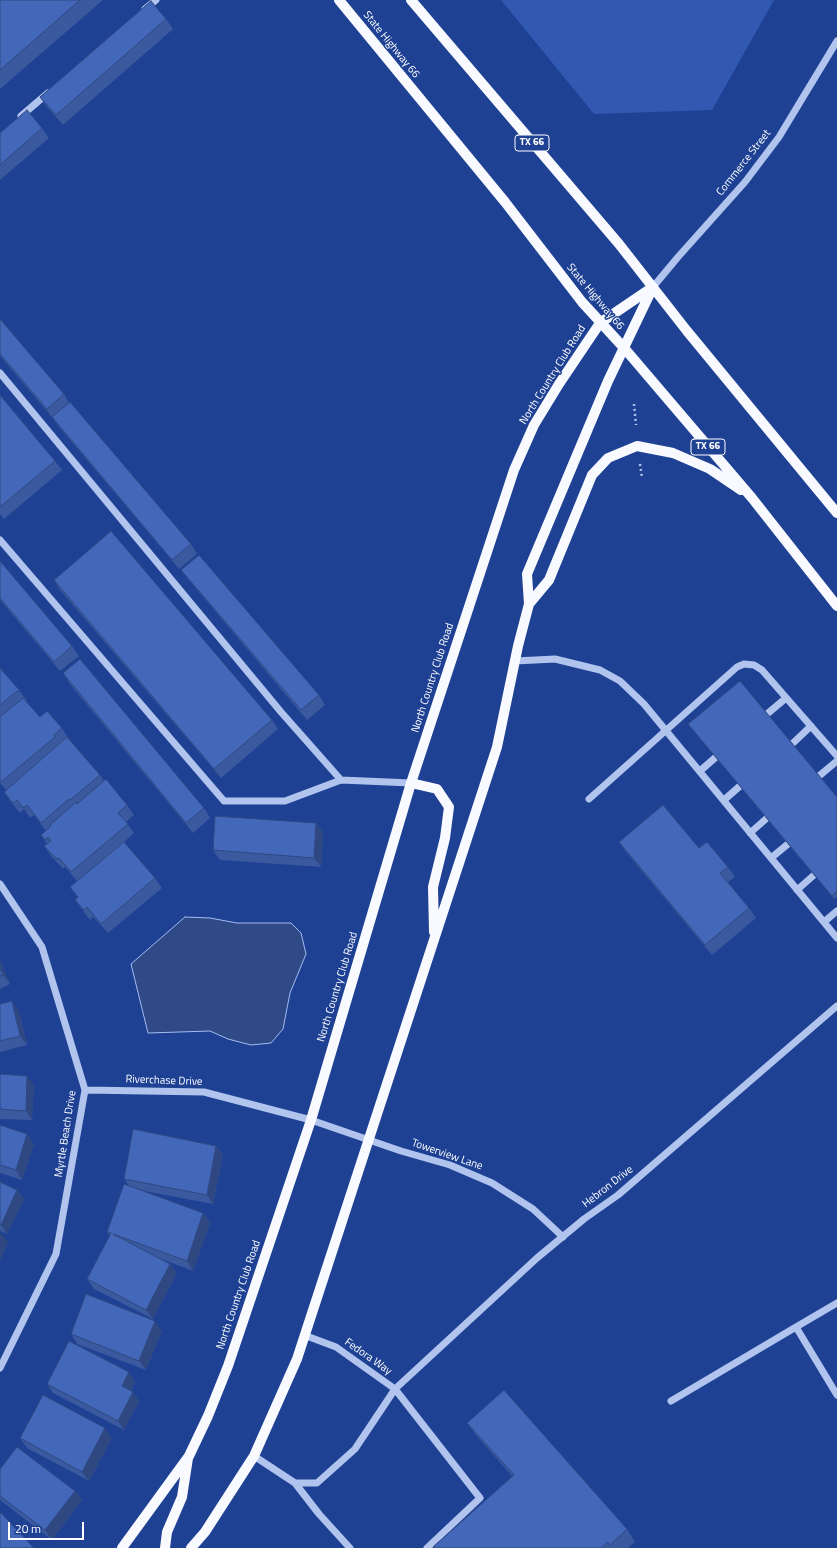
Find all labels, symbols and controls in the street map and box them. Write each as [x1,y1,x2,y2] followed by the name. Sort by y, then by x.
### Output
[360,9,422,81] street label: State Highway 66
[714,127,774,199] street label: Commerce Street
[515,135,549,151] road number: TX 66
[564,261,626,333] street label: State Highway 66
[517,323,589,427] street label: North Country Club Road
[691,439,725,455] road number: TX 66
[409,622,457,734] street label: North Country Club Road
[315,930,361,1044] street label: North Country Club Road
[125,1073,203,1089] street label: Riverchase Drive
[53,1090,79,1178] street label: Myrtle Beach Drive
[410,1137,484,1173] street label: Towerview Lane
[580,1163,636,1211] street label: Hebron Drive
[214,1239,264,1351] street label: North Country Club Road
[342,1336,394,1378] street label: Fedora Way
[10,1514,86,1540] scale bar
[15,1519,41,1538] text: 20 m

